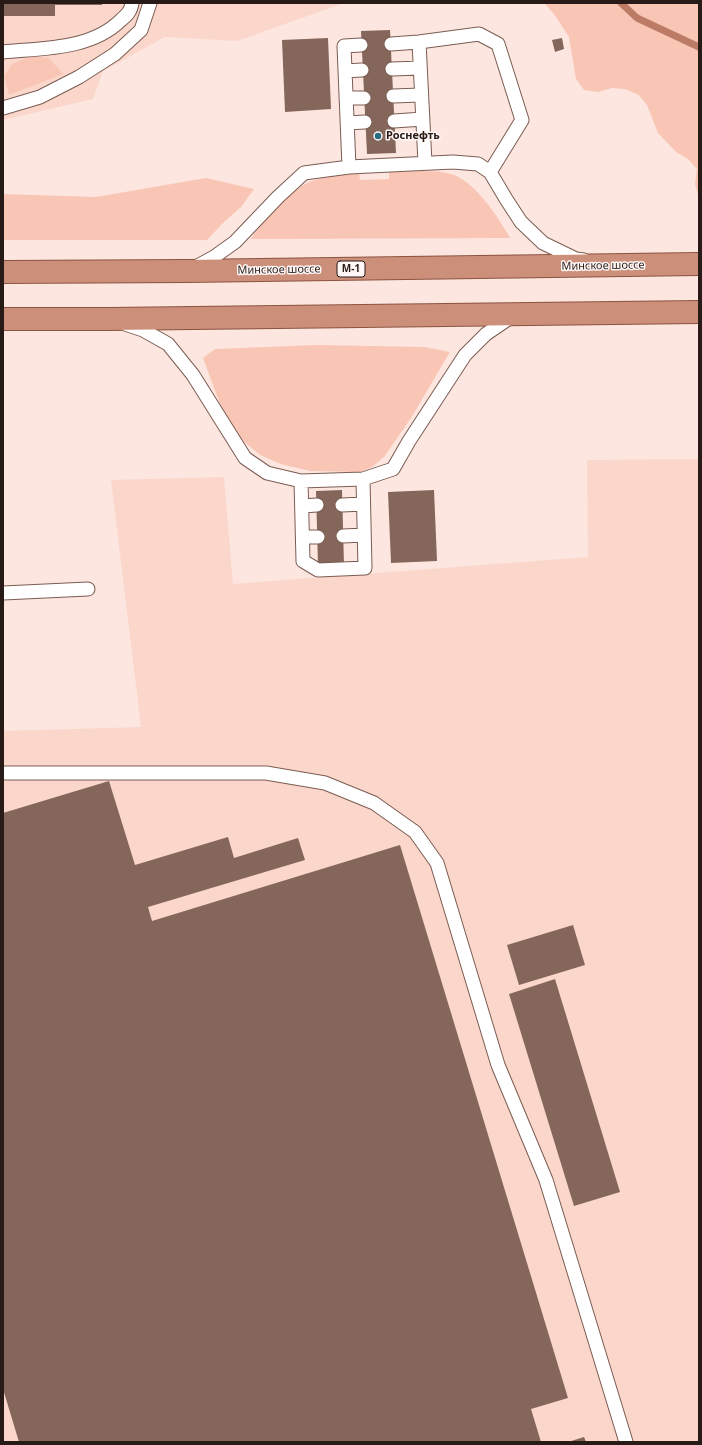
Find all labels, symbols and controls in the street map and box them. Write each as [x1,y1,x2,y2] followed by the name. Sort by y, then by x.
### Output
[386,129,440,143] place label: Роснефть
[373,131,383,141] marker: Роснефть
[561,259,645,273] street label: Минское шоссе
[337,261,365,277] road number: М-1
[237,263,321,277] street label: Минское шоссе

